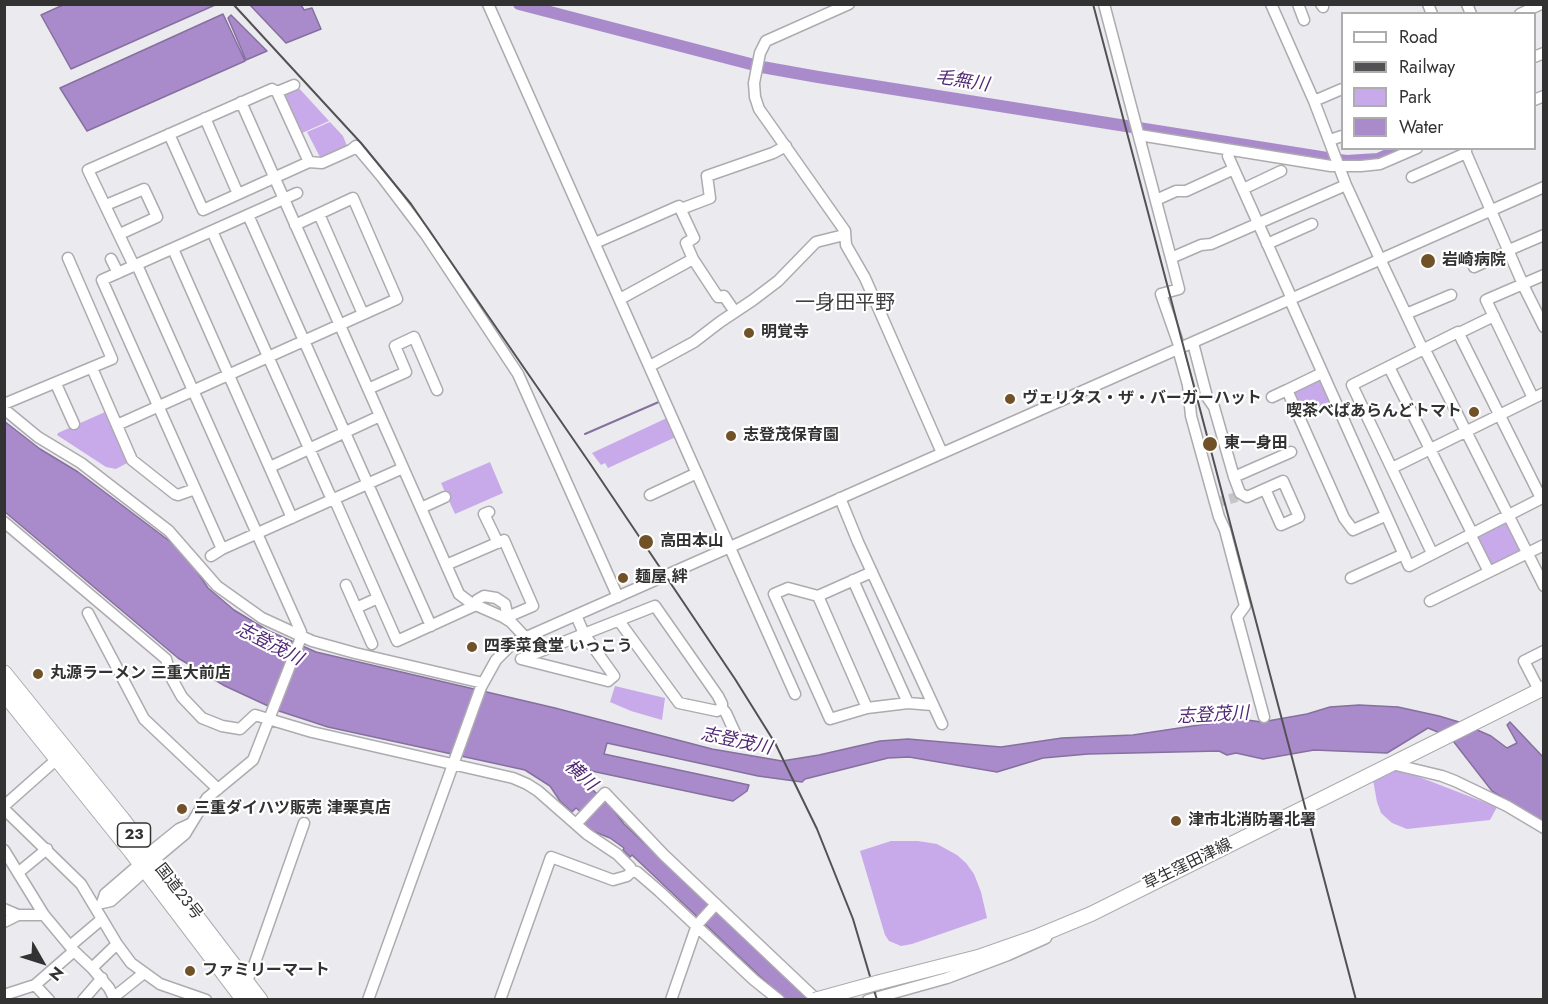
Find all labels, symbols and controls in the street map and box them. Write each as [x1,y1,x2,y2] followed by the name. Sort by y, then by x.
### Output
[1341,12,1536,150] legend
[1399,24,1438,50] text: Road
[1399,54,1455,80] text: Railway
[934,67,990,97] water label: 毛無川
[1399,84,1431,110] text: Park
[1399,114,1443,140] text: Water
[1442,251,1506,271] place label: 岩崎病院
[1419,252,1437,270] marker: 岩崎病院
[795,292,895,316] district label: 一身田平野
[761,323,809,343] place label: 明覚寺
[742,326,756,340] marker: 明覚寺
[1022,389,1262,409] place label: ヴェリタス・ザ・バーガーハット
[1003,392,1017,406] marker: ヴェリタス・ザ・バーガーハット
[1286,402,1462,422] place label: 喫茶べぱあらんどトマト
[1467,405,1481,419] marker: 喫茶べぱあらんどトマト
[743,426,839,446] place label: 志登茂保育園
[724,429,738,443] marker: 志登茂保育園
[1224,434,1288,454] place label: 東一身田
[1201,435,1219,453] marker: 東一身田
[660,532,724,552] place label: 高田本山
[637,533,655,551] marker: 高田本山
[635,568,688,588] place label: 麺屋 絆
[616,571,630,585] marker: 麺屋 絆
[232,619,306,671] water label: 志登茂川
[484,637,633,657] place label: 四季菜食堂 いっこう
[465,640,479,654] marker: 四季菜食堂 いっこう
[50,664,231,684] place label: 丸源ラーメン 三重大前店
[31,667,45,681] marker: 丸源ラーメン 三重大前店
[1176,703,1250,729] water label: 志登茂川
[699,724,773,760] water label: 志登茂川
[559,756,601,796] water label: 横川
[194,799,391,819] place label: 三重ダイハツ販売 津栗真店
[175,802,189,816] marker: 三重ダイハツ販売 津栗真店
[1188,811,1316,831] place label: 津市北消防署北署
[1169,814,1183,828] marker: 津市北消防署北署
[118,823,150,847] road number: 23
[1141,835,1235,895] street label: 草生窪田津線
[150,860,206,924] street label: 国道23号
[12,932,72,992] north arrow
[43,961,69,986] text: N
[202,961,330,981] place label: ファミリーマート
[183,964,197,978] marker: ファミリーマート

